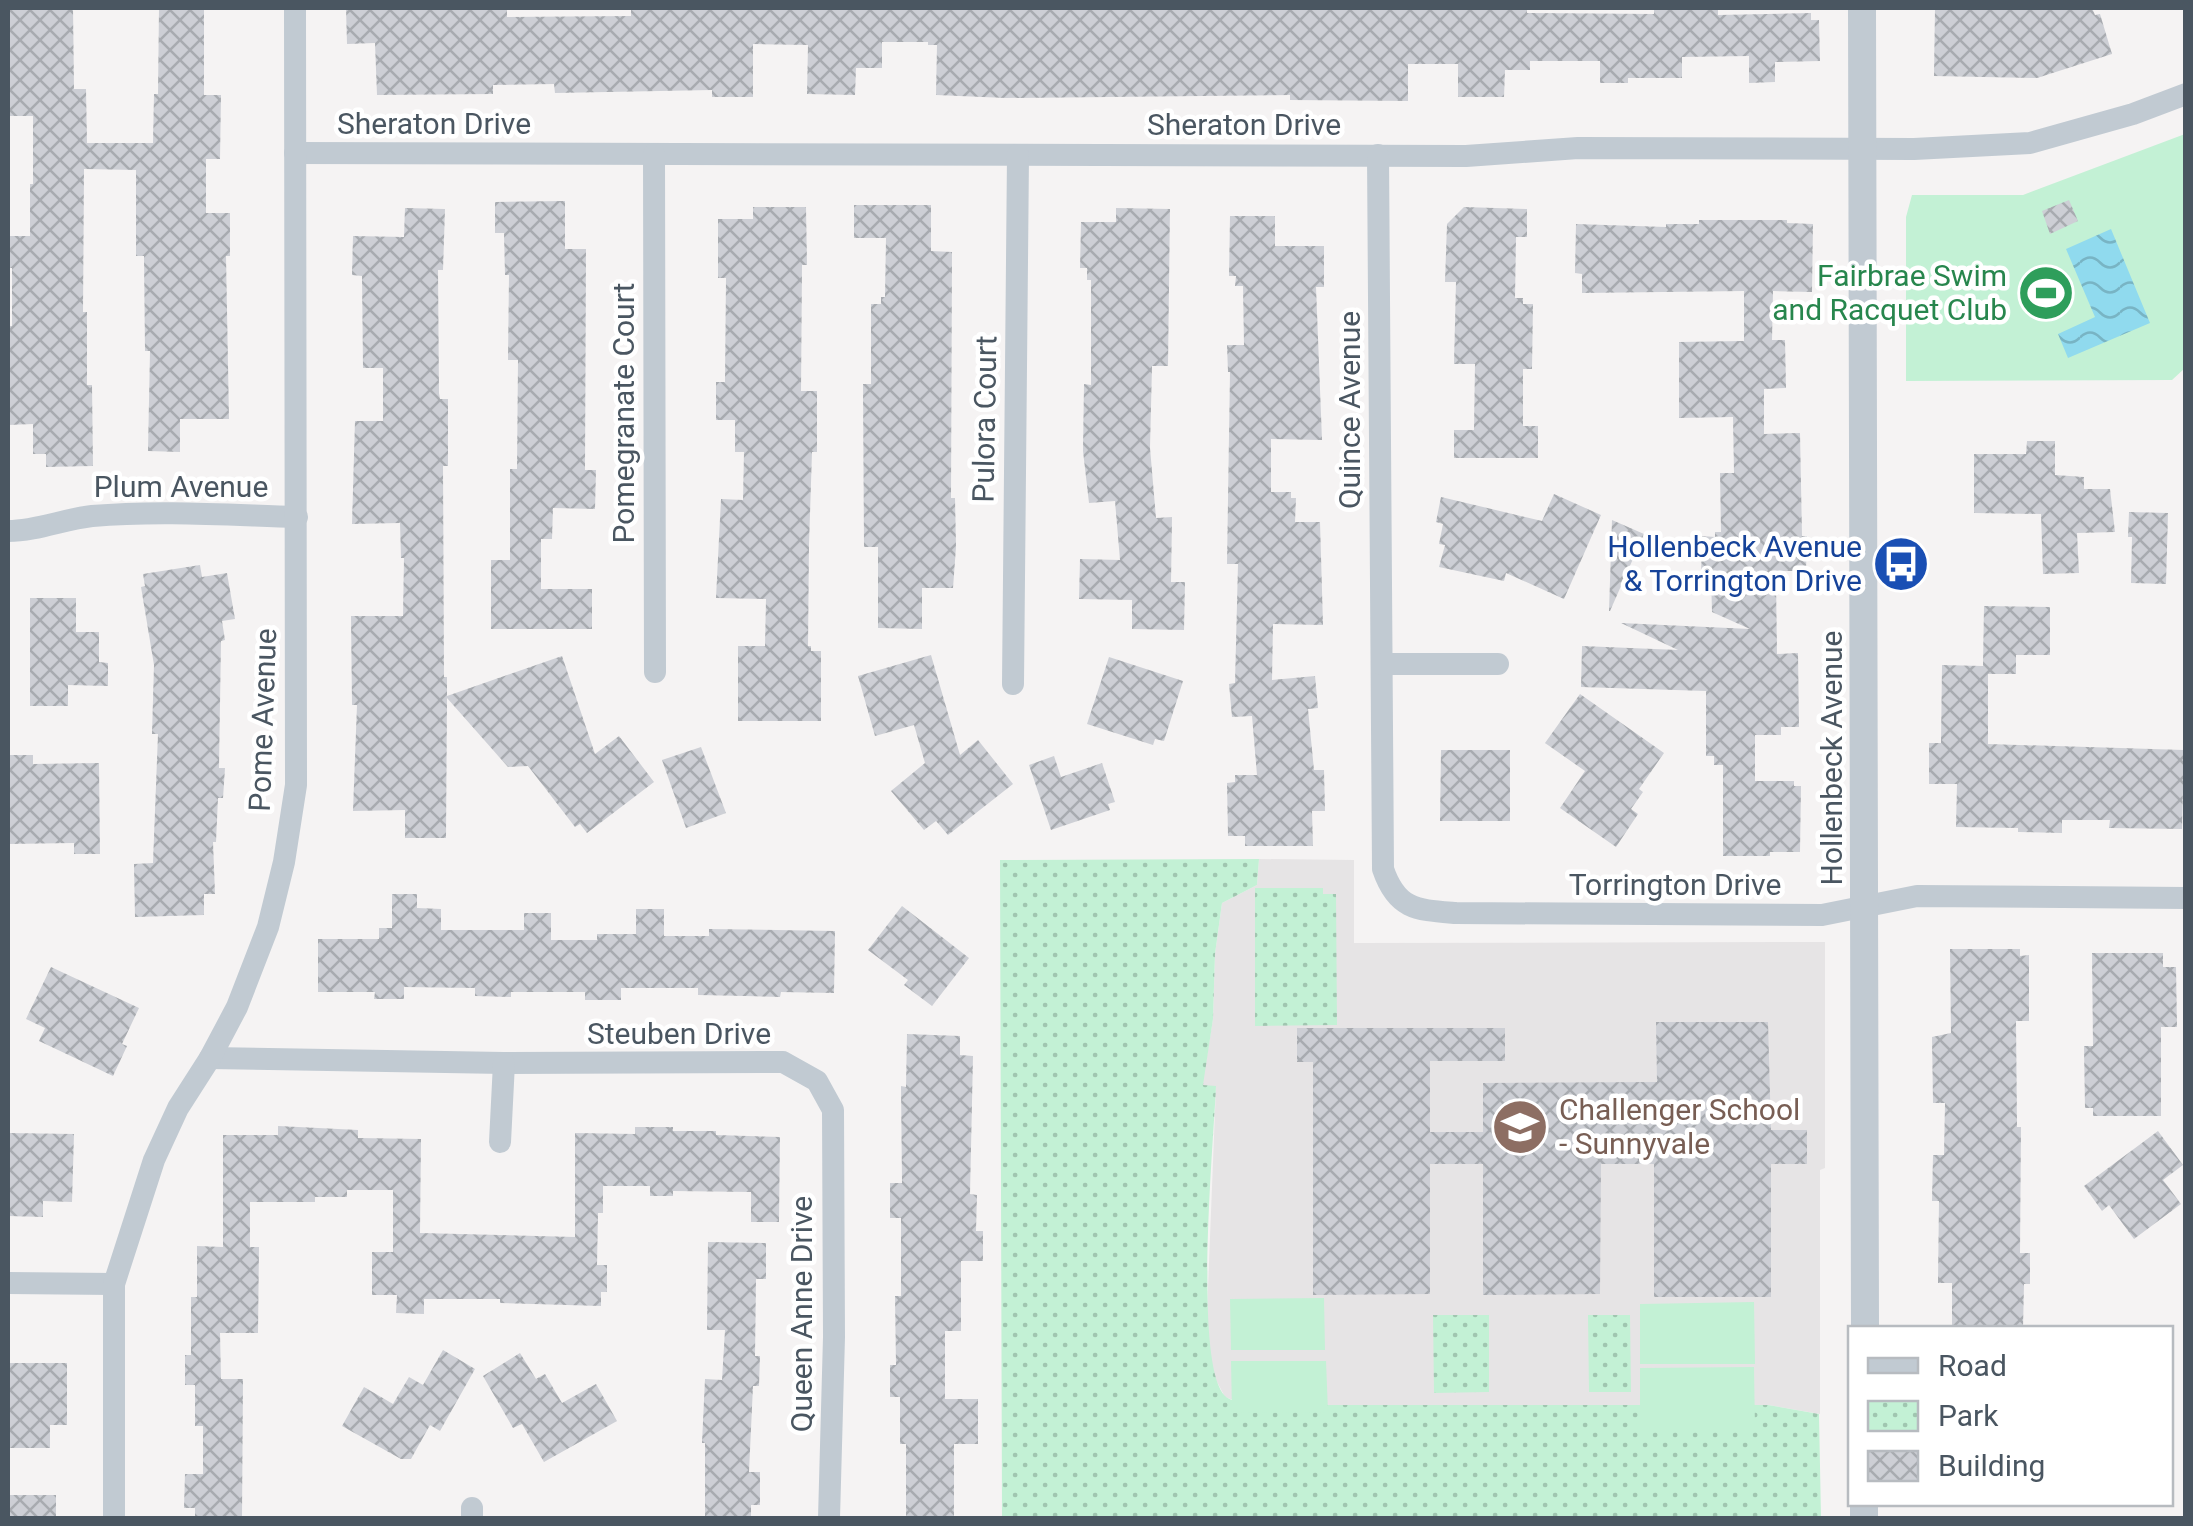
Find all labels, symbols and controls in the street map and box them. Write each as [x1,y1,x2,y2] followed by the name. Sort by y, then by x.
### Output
[337,106,531,141] street label: Sheraton Drive
[1147,107,1341,142] street label: Sheraton Drive
[1772,258,2007,327] place label: Fairbrae Swim and Racquet Club
[2016,263,2076,323] sports icon: Fairbrae Swim and Racquet Club
[606,283,641,543] street label: Pomegranate Court
[1332,311,1367,509] street label: Quince Avenue
[966,335,1003,503] street label: Pulora Court
[94,469,268,504] street label: Plum Avenue
[1607,529,1862,598] place label: Hollenbeck Avenue & Torrington Drive
[1871,534,1931,594] bus stop icon: Hollenbeck Avenue & Torrington Drive
[242,628,283,812] street label: Pome Avenue
[1814,631,1849,885] street label: Hollenbeck Avenue
[1569,867,1781,902] street label: Torrington Drive
[587,1016,771,1051] street label: Steuben Drive
[1559,1092,1800,1161] place label: Challenger School - Sunnyvale
[1490,1097,1550,1157] school or university icon: Challenger School - Sunnyvale
[784,1196,819,1432] street label: Queen Anne Drive
[1848,1326,2173,1506] legend
[1938,1348,2007,1383] text: Road
[1938,1398,1999,1433] text: Park
[1938,1448,2045,1483] text: Building

